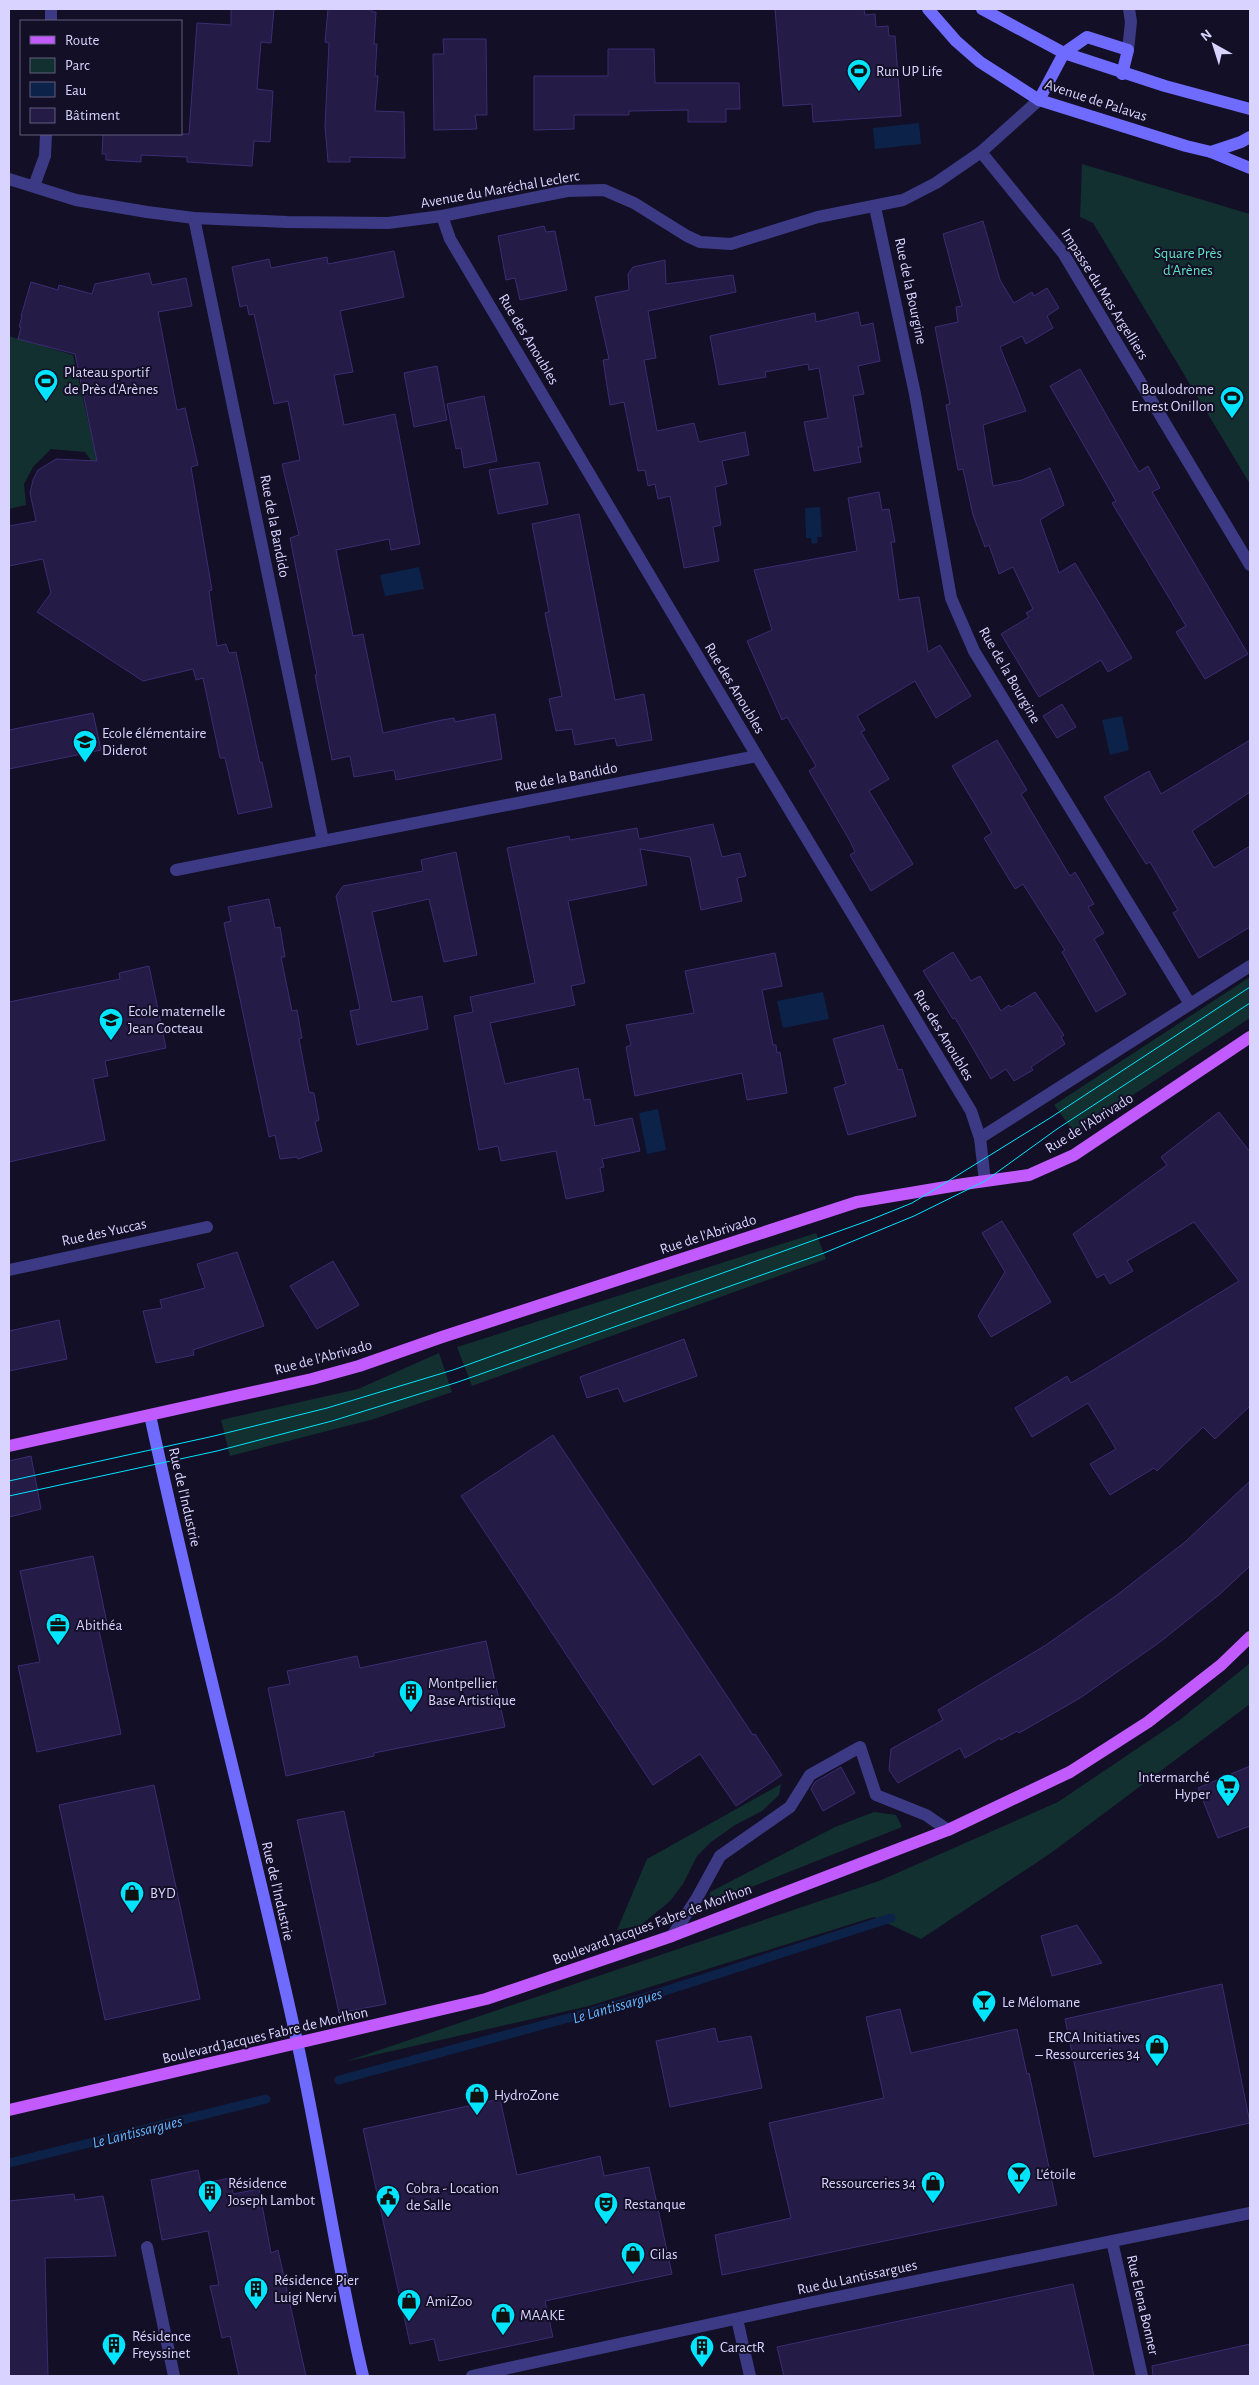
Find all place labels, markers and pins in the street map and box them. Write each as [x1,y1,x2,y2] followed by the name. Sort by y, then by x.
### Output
[846,58,872,92] sports icon: Run UP Life
[876,64,943,79] place label: Run UP Life
[64,365,158,397] place label: Plateau sportif de Près d'Arènes
[33,368,59,402] sports icon: Plateau sportif de Près d'Arènes
[1131,382,1214,414] place label: Boulodrome Ernest Onillon
[1219,385,1245,419] sports icon: Boulodrome Ernest Onillon
[102,726,206,758] place label: Ecole élémentaire Diderot
[72,729,98,763] school or university icon: Ecole élémentaire Diderot
[128,1004,225,1036] place label: Ecole maternelle Jean Cocteau
[98,1007,124,1041] school or university icon: Ecole maternelle Jean Cocteau
[45,1612,71,1646] office icon: Abithéa
[76,1618,123,1633] place label: Abithéa
[428,1676,516,1708] place label: Montpellier Base Artistique
[398,1679,424,1713] building icon: Montpellier Base Artistique
[1138,1770,1210,1802] place label: Intermarché Hyper
[1215,1773,1241,1807] supermarket icon: Intermarché Hyper
[119,1880,145,1914] shop icon: BYD
[150,1886,176,1901] place label: BYD
[971,1989,997,2023] bar icon: Le Mélomane
[1002,1995,1080,2010] place label: Le Mélomane
[1034,2030,1140,2062] place label: ERCA Initiatives – Ressourceries 34
[1144,2033,1170,2067] shop icon: ERCA Initiatives – Ressourceries 34
[464,2082,490,2116] shop icon: HydroZone
[494,2088,559,2103] place label: HydroZone
[1006,2161,1032,2195] bar icon: L'étoile
[1036,2167,1076,2182] place label: L'étoile
[920,2170,946,2204] shop icon: Ressourceries 34
[228,2176,315,2208] place label: Résidence Joseph Lambot
[821,2176,916,2191] place label: Ressourceries 34
[197,2179,223,2213] building icon: Résidence Joseph Lambot
[406,2181,499,2213] place label: Cobra - Location de Salle
[375,2184,401,2218] public building icon: Cobra - Location de Salle
[593,2191,619,2225] theatre icon: Restanque
[624,2197,686,2212] place label: Restanque
[620,2241,646,2275] shop icon: Cilas
[650,2247,678,2262] place label: Cilas
[274,2273,359,2305] place label: Résidence Pier Luigi Nervi
[243,2276,269,2310] building icon: Résidence Pier Luigi Nervi
[396,2288,422,2322] shop icon: AmiZoo
[426,2294,472,2309] place label: AmiZoo
[490,2302,516,2336] shop icon: MAAKE
[520,2308,565,2323] place label: MAAKE
[132,2329,191,2361] place label: Résidence Freyssinet
[101,2332,127,2366] building icon: Résidence Freyssinet
[689,2334,715,2368] building icon: CaractR
[720,2340,765,2355] place label: CaractR

